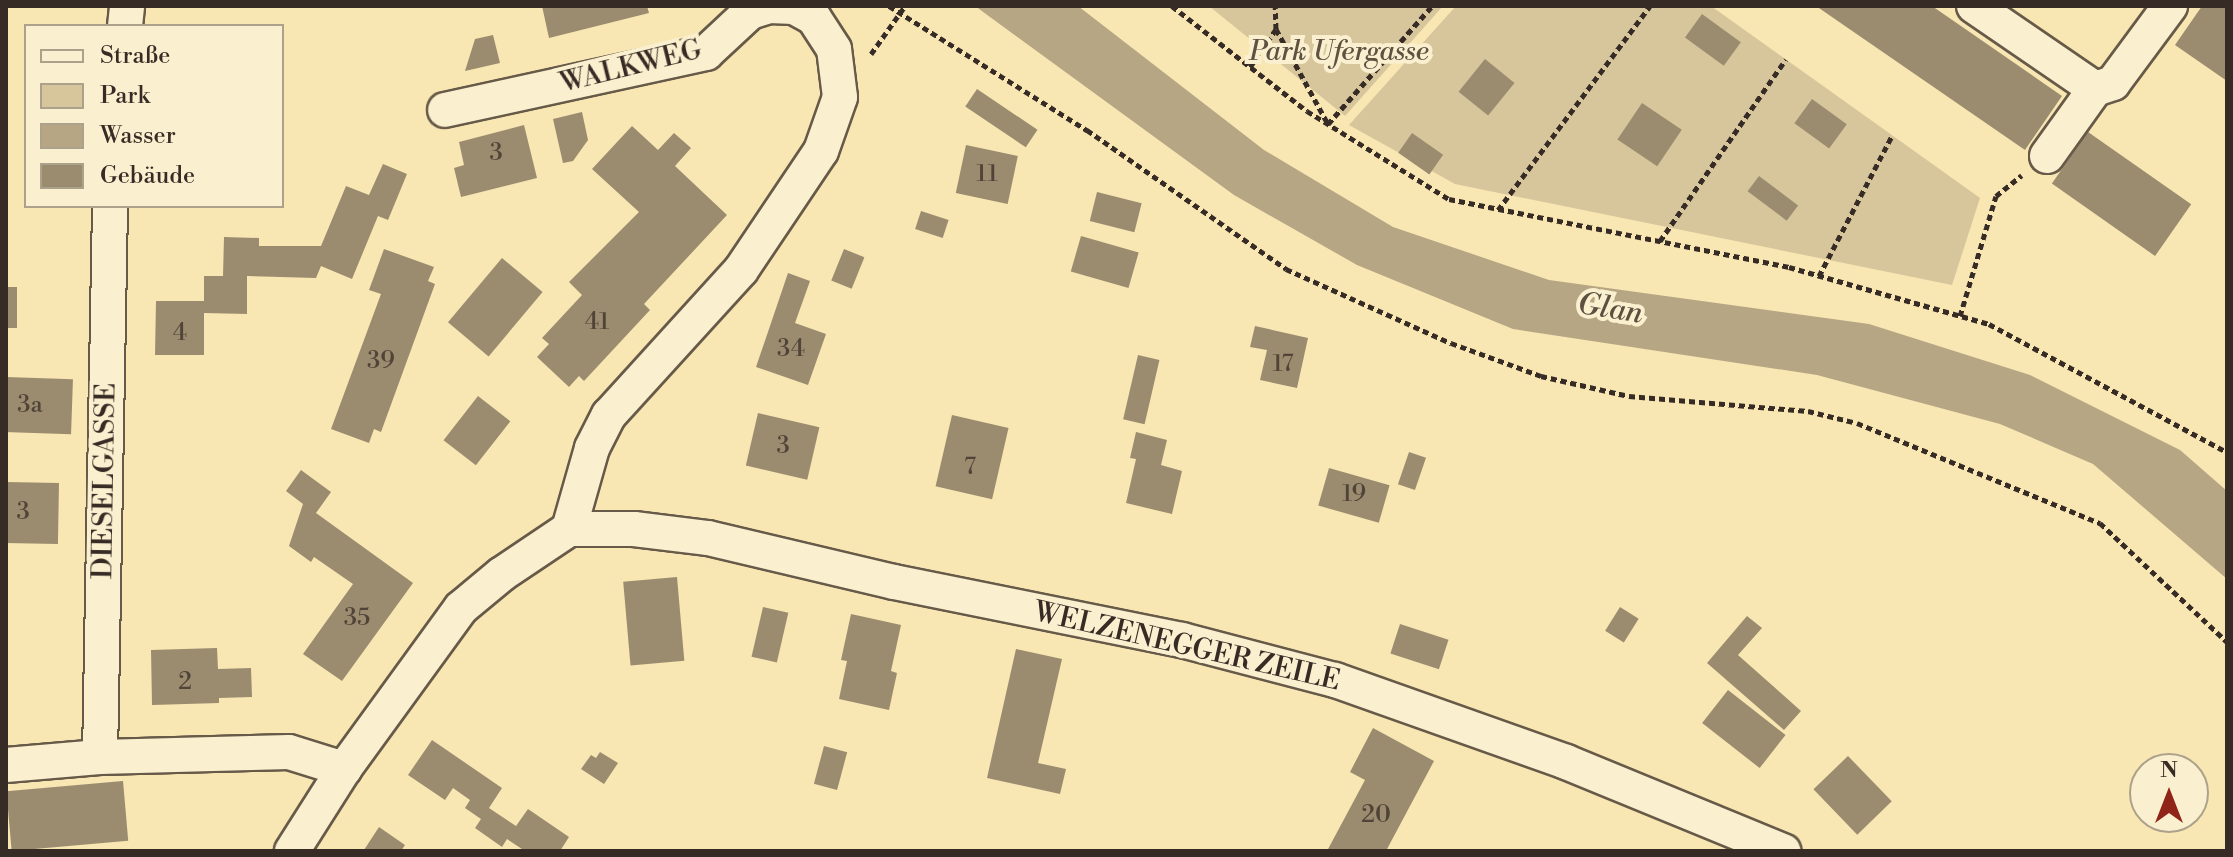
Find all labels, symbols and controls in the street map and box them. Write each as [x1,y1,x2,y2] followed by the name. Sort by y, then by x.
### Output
[24,24,284,208] legend
[557,33,705,101] street label: WALKWEG
[1249,35,1429,69] park label: Park Ufergasse
[100,41,170,71] text: Straße
[100,81,150,111] text: Park
[100,121,176,151] text: Wasser
[489,140,503,168] house number: 3
[100,161,195,191] text: Gebäude
[976,161,998,189] house number: 11
[1575,286,1645,332] water label: Glan
[585,309,609,337] house number: 41
[173,320,187,348] house number: 4
[777,336,805,364] house number: 34
[367,348,395,376] house number: 39
[1272,351,1294,379] house number: 17
[86,383,124,579] street label: DIESELGASSE
[17,392,43,420] house number: 3a
[776,433,790,461] house number: 3
[964,454,976,482] house number: 7
[1342,481,1366,509] house number: 19
[16,499,30,527] house number: 3
[1031,595,1343,699] street label: WELZENEGGER ZEILE
[344,605,370,633] house number: 35
[178,669,192,697] house number: 2
[2129,753,2209,833] north arrow
[2160,757,2178,784] text: N
[1361,802,1391,830] house number: 20

